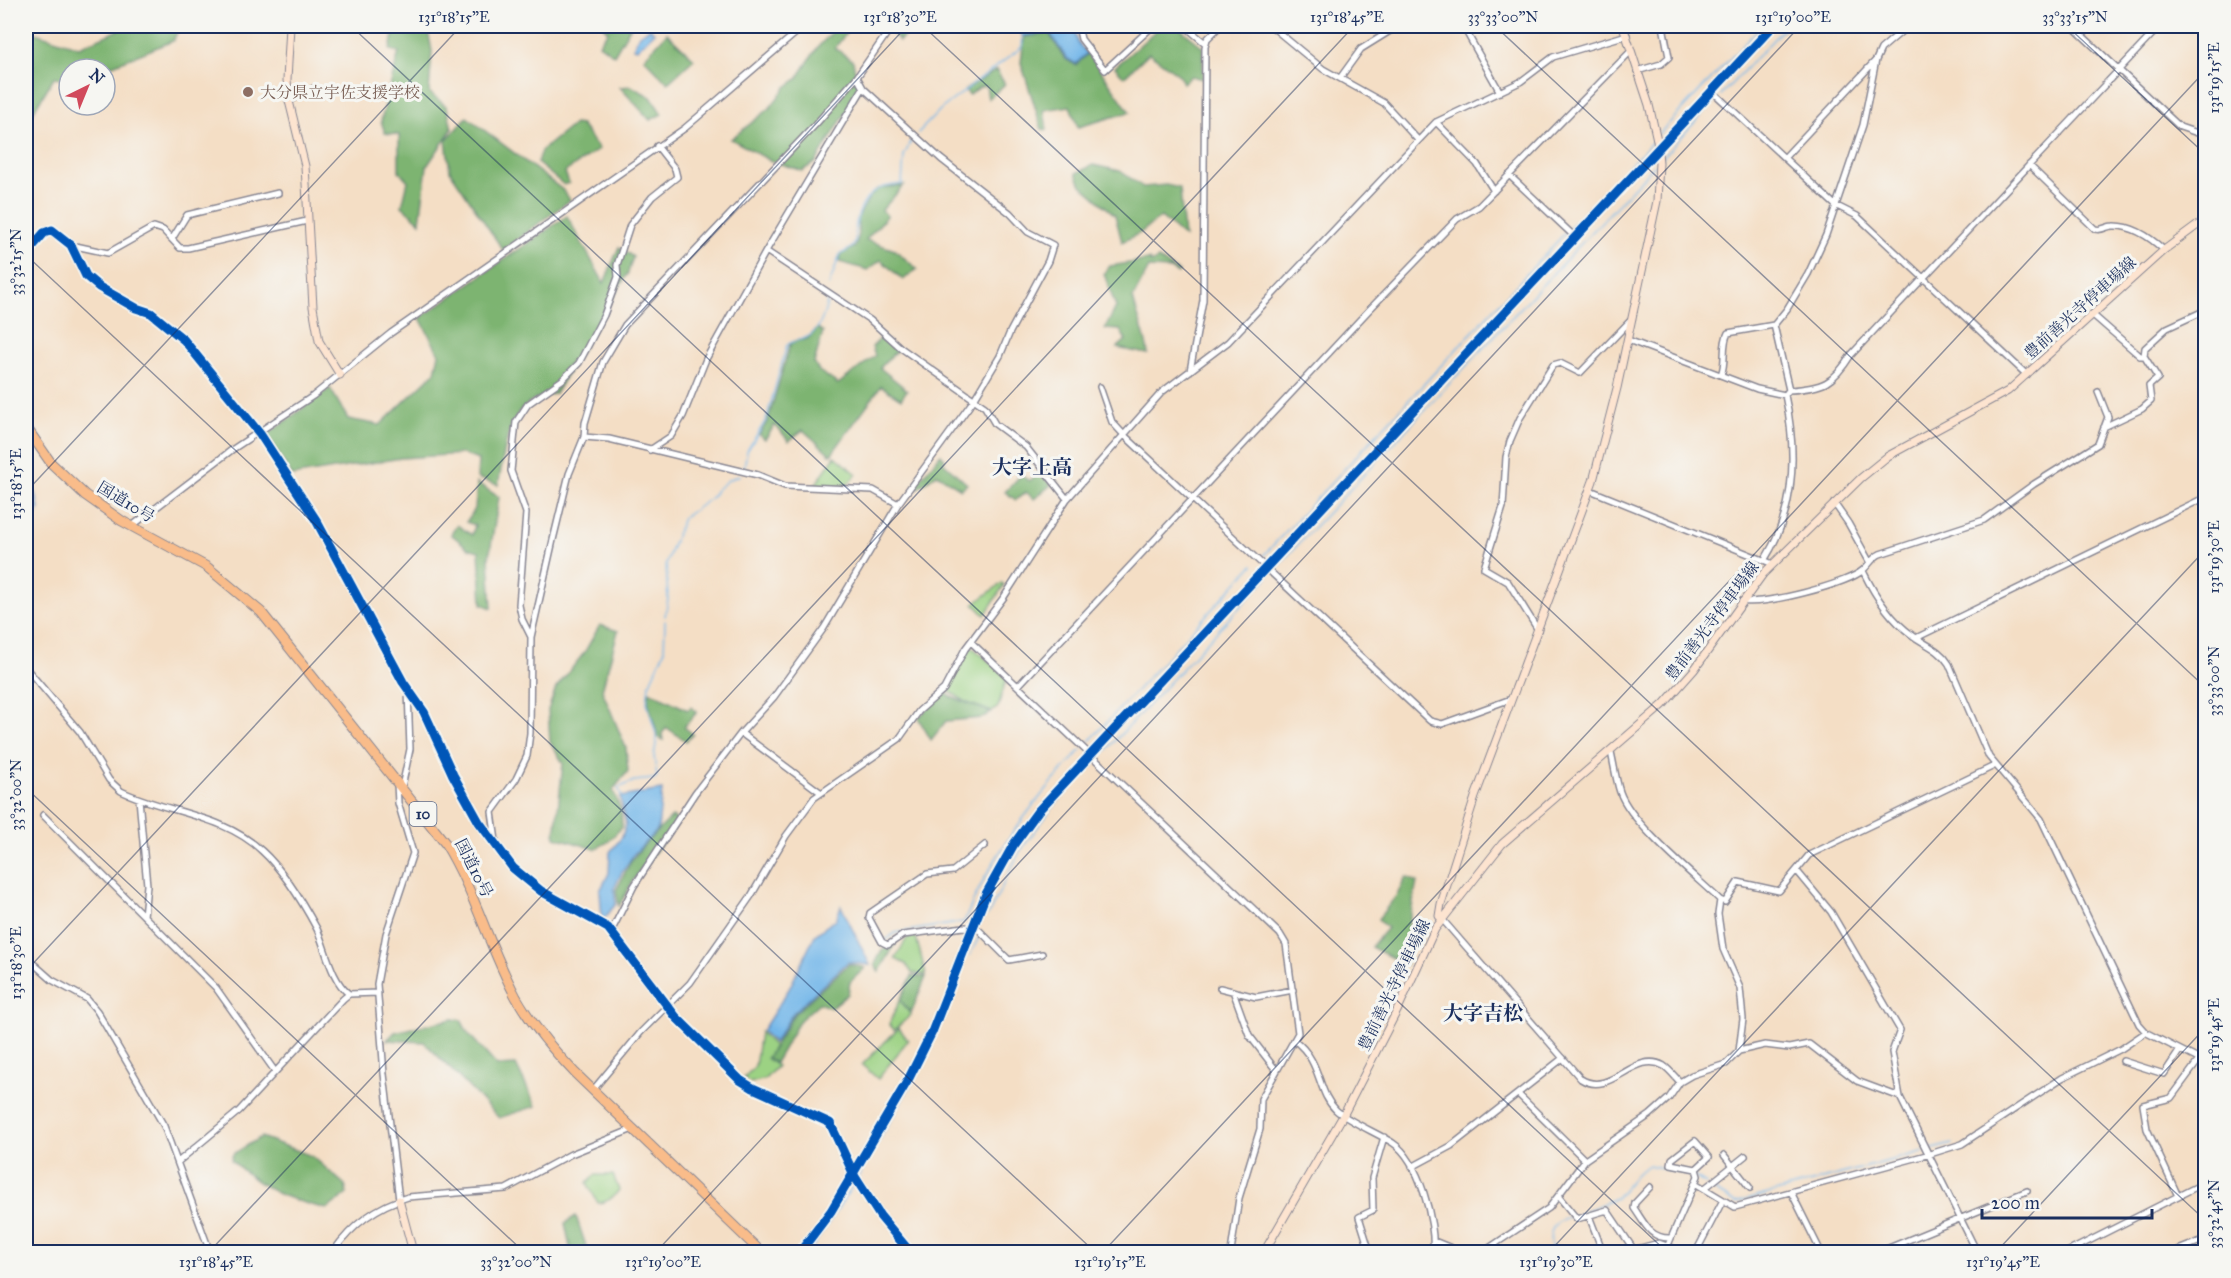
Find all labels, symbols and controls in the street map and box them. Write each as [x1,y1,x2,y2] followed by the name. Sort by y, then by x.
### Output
[418,8,490,26] text: 131°18'15"E
[863,8,937,26] text: 131°18'30"E
[1310,8,1384,26] text: 131°18'45"E
[1468,8,1538,26] text: 33°33'00"N
[1755,8,1831,26] text: 131°19'00"E
[2042,8,2108,26] text: 33°33'15"N
[2205,42,2223,114] text: 131°19'15"E
[57,57,117,117] north arrow
[85,65,109,88] text: N
[260,83,420,102] place label: 大分県立宇佐支援学校
[241,85,255,99] marker: 大分県立宇佐支援学校
[7,228,25,296] text: 33°32'15"N
[2020,253,2140,363] street label: 豊前善光寺停車場線
[7,448,25,520] text: 131°18'15"E
[992,455,1072,479] district label: 大字上高
[94,477,158,527] street label: 国道10号
[2205,520,2223,594] text: 131°19'30"E
[1661,558,1763,684] street label: 豊前善光寺停車場線
[2205,646,2223,716] text: 33°33'00"N
[7,759,25,831] text: 33°32'00"N
[410,802,436,826] road number: 10
[451,835,497,901] street label: 国道10号
[1354,916,1434,1054] street label: 豊前善光寺停車場線
[7,926,25,1000] text: 131°18'30"E
[2205,998,2223,1072] text: 131°19'45"E
[1443,1001,1523,1025] district label: 大字吉松
[2205,1179,2223,1249] text: 33°32'45"N
[1982,1182,2152,1220] scale bar
[1991,1192,2040,1214] text: 200 m
[179,1253,253,1271] text: 131°18'45"E
[480,1253,552,1271] text: 33°32'00"N
[625,1253,701,1271] text: 131°19'00"E
[1074,1253,1146,1271] text: 131°19'15"E
[1519,1253,1593,1271] text: 131°19'30"E
[1966,1253,2040,1271] text: 131°19'45"E

